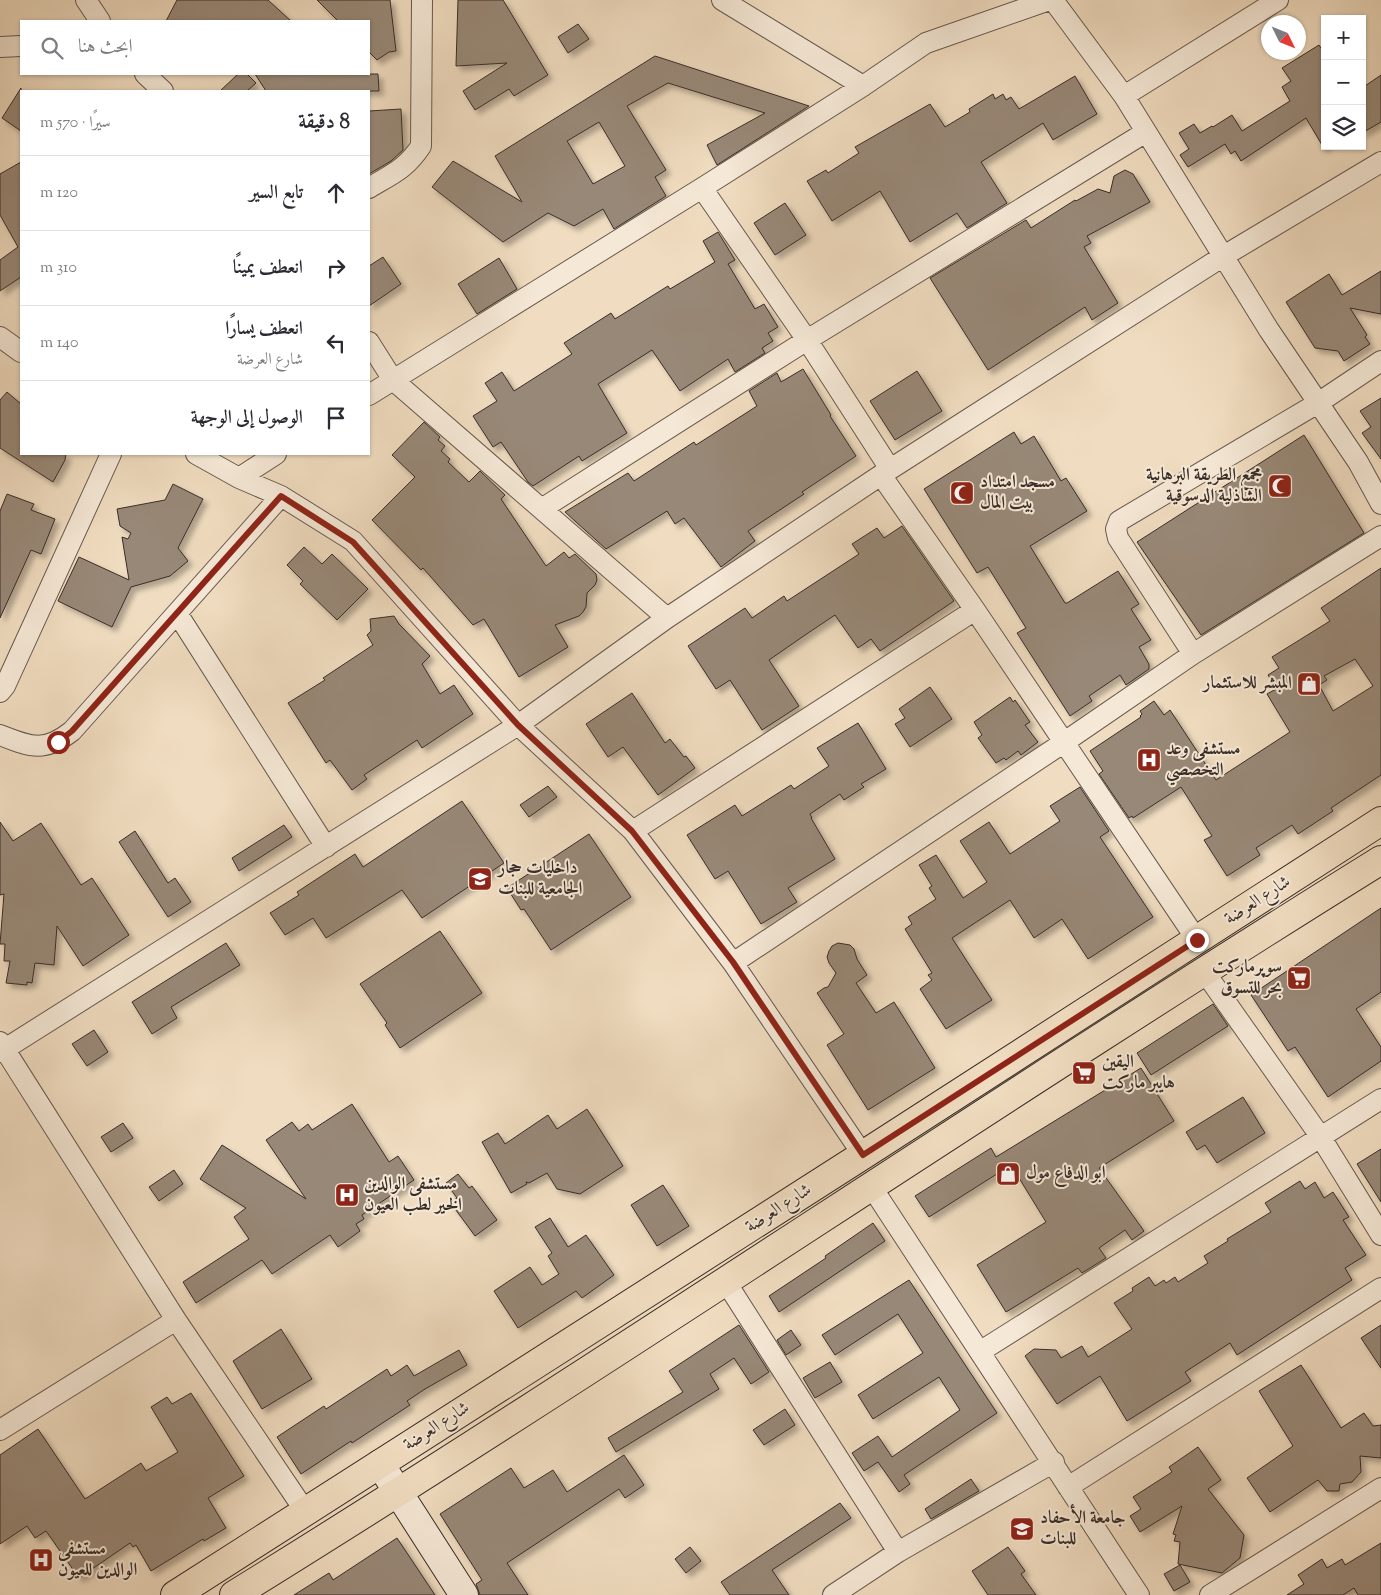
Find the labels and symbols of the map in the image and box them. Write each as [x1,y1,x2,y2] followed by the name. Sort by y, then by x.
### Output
[1261,15,1306,60] north arrow
[1146,463,1262,510] place label: مجمع الطريقة البرهانية الشاذلية الدسوقية
[980,470,1055,517] place label: مسجد امتداد بيت المال
[1267,473,1293,499] mosque icon: مجمع الطريقة البرهانية الشاذلية الدسوقية
[949,480,975,506] mosque icon: مسجد امتداد بيت المال
[1201,671,1292,697] place label: المبشر للاستثمار
[1296,671,1322,697] shop icon: المبشر للاستثمار
[47,731,70,754] route start
[1166,737,1241,786] place label: مستشفى وعد التخصصي
[1136,747,1162,773] hospital icon: مستشفى وعد التخصصي
[496,856,582,903] place label: داخليات حجار الجامعية للبنات
[467,866,493,892] school or university icon: داخليات حجار الجامعية للبنات
[1220,870,1296,932] street label: شارع العرضة
[1186,929,1209,952] route end
[1212,955,1282,1002] place label: سوپرمارکت بحر للتسوق
[1286,965,1312,991] supermarket icon: سوپرمارکت بحر للتسوق
[1102,1050,1175,1097] place label: اليقين هايبر ماركت
[1071,1060,1097,1086] supermarket icon: اليقين هايبر ماركت
[995,1161,1021,1187] shop icon: ابو الدفاع مول
[1026,1161,1106,1187] place label: ابو الدفاع مول
[364,1172,462,1219] place label: مستشفى الوالدين الخير لطب العيون
[741,1178,817,1240] street label: شارع العرضة
[334,1182,360,1208] hospital icon: مستشفى الوالدين الخير لطب العيون
[399,1396,475,1458] street label: شارع العرضة
[1040,1503,1126,1553] place label: جامعة الأحفاد للبنات
[1009,1516,1035,1542] school or university icon: جامعة الأحفاد للبنات
[57,1537,138,1584] place label: مستشفى الوالدين للعيون
[28,1547,54,1573] hospital icon: مستشفى الوالدين للعيون

